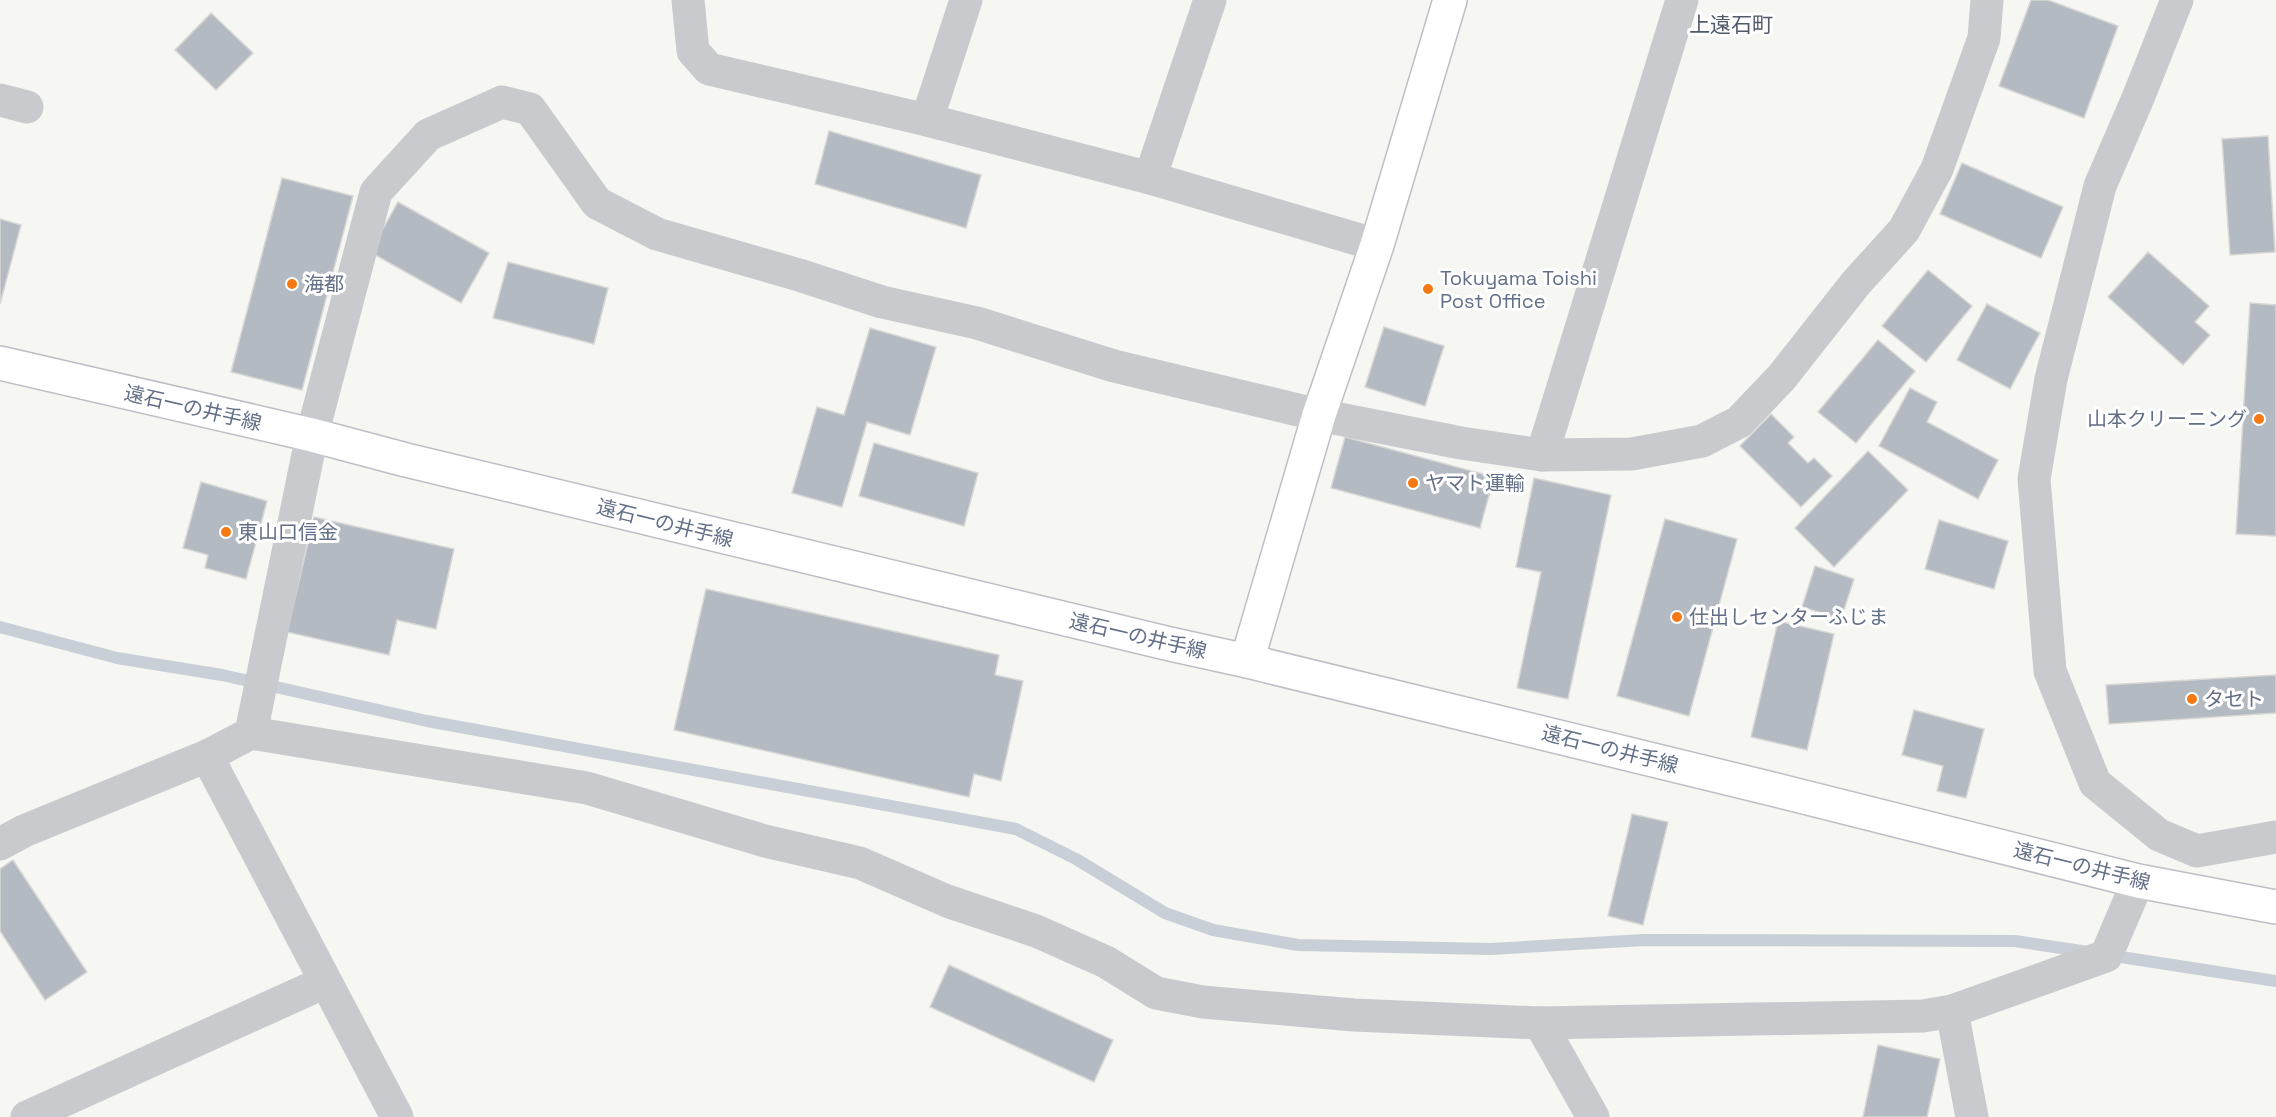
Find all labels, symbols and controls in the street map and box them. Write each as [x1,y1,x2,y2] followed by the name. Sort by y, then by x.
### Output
[1689,11,1773,38] district label: 上遠石町
[1440,265,1597,314] place label: Tokuyama Toishi Post Office
[304,271,344,297] place label: 海都
[285,277,299,291] marker: 海都
[1421,282,1435,296] marker: Tokuyama Toishi Post Office
[122,380,264,436] street label: 遠石一の井手線
[2087,406,2247,432] place label: 山本クリーニング
[2252,412,2266,426] marker: 山本クリーニング
[1425,470,1525,496] place label: ヤマト運輸
[1406,476,1420,490] marker: ヤマト運輸
[594,493,736,553] street label: 遠石一の井手線
[238,519,338,545] place label: 東山口信金
[219,525,233,539] marker: 東山口信金
[1689,604,1888,630] place label: 仕出しセンターふじま
[1067,608,1209,664] street label: 遠石一の井手線
[1670,610,1684,624] marker: 仕出しセンターふじま
[2204,686,2264,712] place label: タセト
[2185,692,2199,706] marker: タセト
[1539,719,1681,779] street label: 遠石一の井手線
[2011,836,2153,896] street label: 遠石一の井手線

